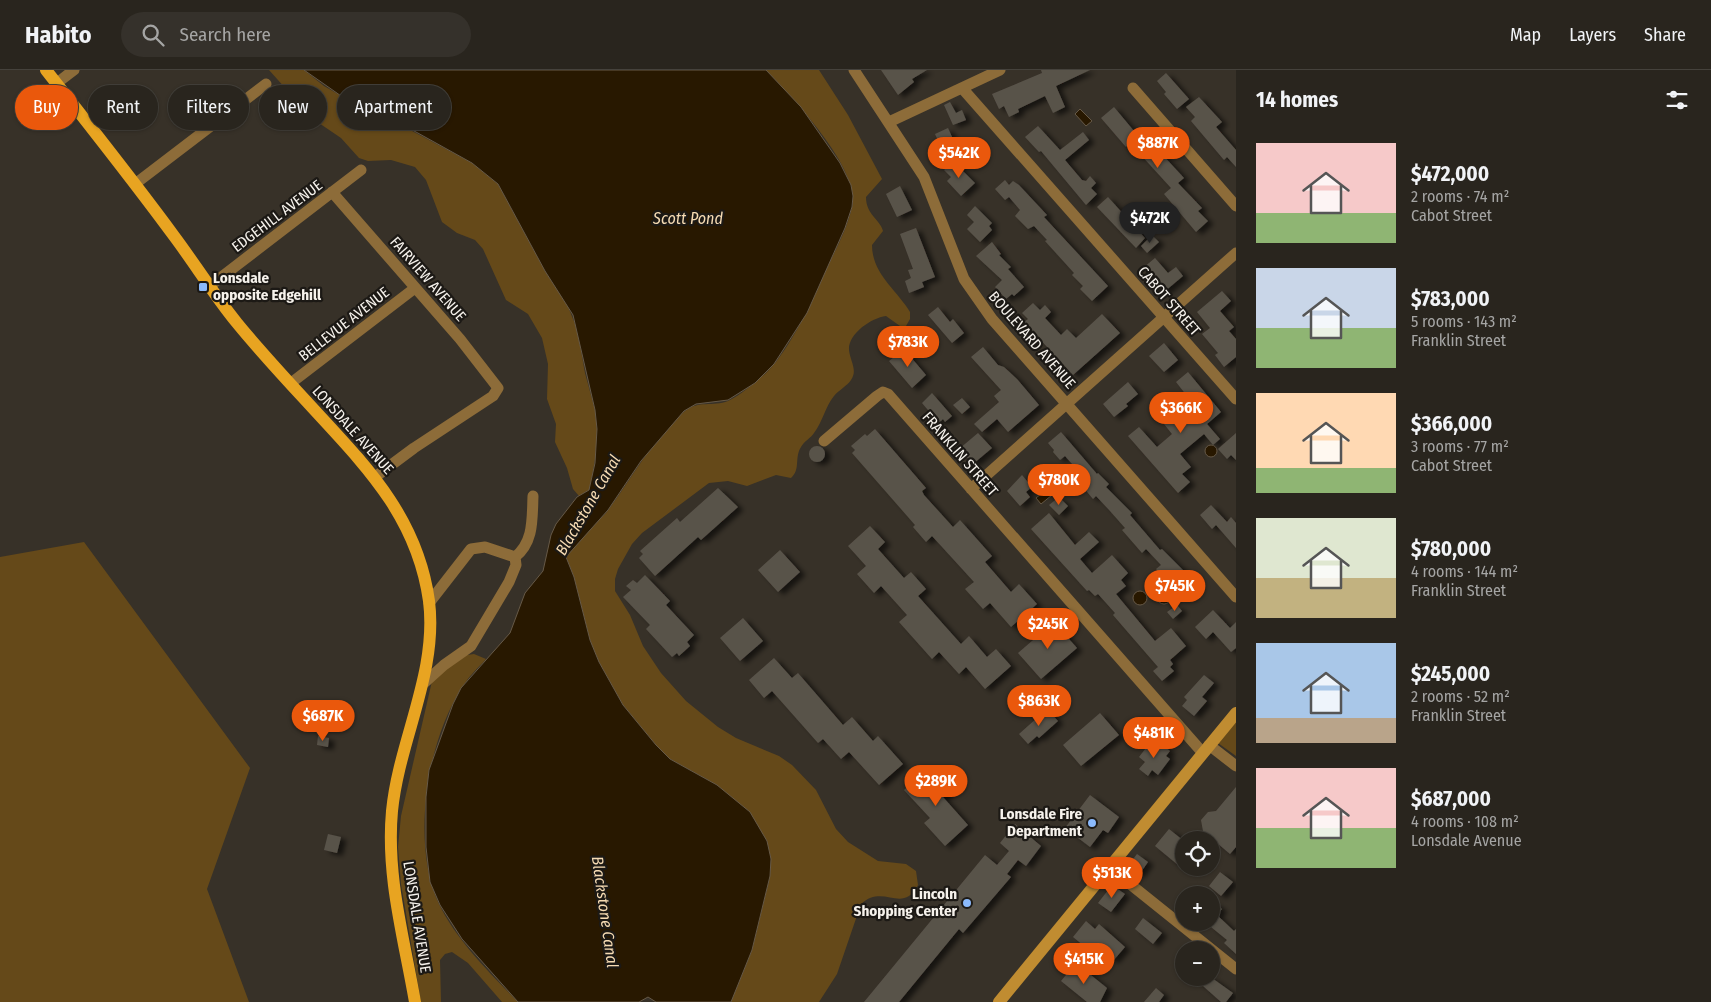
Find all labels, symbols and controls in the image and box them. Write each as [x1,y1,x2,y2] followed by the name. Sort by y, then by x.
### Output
[121,12,471,57] search box
[25,21,91,49] text: Habito
[139,21,167,49] icon: search
[179,23,271,46] text: Search here
[1510,24,1541,46] text: Map
[1569,24,1616,46] text: Layers
[1644,24,1686,46] text: Share
[15,85,78,130] chip: Buy
[88,85,158,130] chip: Rent
[168,85,249,130] chip: Filters
[259,85,327,130] chip: New
[337,85,451,130] chip: Apartment
[1663,86,1691,114] icon: filters
[1256,87,1338,113] text: 14 homes
[1123,126,1193,169] pin: $887K
[1138,133,1178,152] text: $887K
[924,136,994,179] pin: $542K
[939,143,979,162] text: $542K
[1411,161,1489,187] text: $472,000
[1296,163,1356,223] icon: home
[228,176,326,256] street label: EDGEHILL AVENUE
[1411,187,1509,206] text: 2 rooms · 74 m²
[1115,202,1185,244] pin: $472K
[1411,206,1492,225] text: Cabot Street
[1130,208,1170,227] text: $472K
[652,209,723,228] water label: Scott Pond
[386,233,470,325] street label: FAIRVIEW AVENUE
[1134,263,1204,340] street label: CABOT STREET
[213,269,322,304] place label: Lonsdale opposite Edgehill
[197,281,209,293] marker: Lonsdale opposite Edgehill
[295,283,393,365] street label: BELLEVUE AVENUE
[1411,286,1490,312] text: $783,000
[985,288,1079,392] street label: BOULEVARD AVENUE
[1296,288,1356,348] icon: home
[1411,312,1517,331] text: 5 rooms · 143 m²
[873,326,943,368] pin: $783K
[1411,331,1506,350] text: Franklin Street
[888,332,928,351] text: $783K
[309,382,397,478] street label: LONSDALE AVENUE
[1146,392,1216,434] pin: $366K
[1160,398,1202,417] text: $366K
[918,408,1002,500] street label: FRANKLIN STREET
[1411,411,1492,437] text: $366,000
[1296,413,1356,473] icon: home
[1411,437,1509,456] text: 3 rooms · 77 m²
[552,452,624,558] water label: Blackstone Canal
[1411,456,1492,475] text: Cabot Street
[1024,464,1094,506] pin: $780K
[1039,470,1079,489] text: $780K
[1411,536,1491,562] text: $780,000
[1296,538,1356,598] icon: home
[1411,562,1518,581] text: 4 rooms · 144 m²
[1140,570,1210,612] pin: $745K
[1155,576,1195,595] text: $745K
[1411,581,1506,600] text: Franklin Street
[1013,608,1083,650] pin: $245K
[1028,614,1068,633] text: $245K
[1411,661,1490,687] text: $245,000
[1296,663,1356,723] icon: home
[1004,684,1074,727] pin: $863K
[1411,687,1510,706] text: 2 rooms · 52 m²
[1018,691,1060,710] text: $863K
[288,700,358,742] pin: $687K
[303,706,343,725] text: $687K
[1411,706,1506,725] text: Franklin Street
[1119,716,1189,759] pin: $481K
[1134,723,1174,742] text: $481K
[901,764,971,807] pin: $289K
[915,771,957,790] text: $289K
[1411,786,1491,812] text: $687,000
[1296,788,1356,848] icon: home
[1000,805,1083,840] place label: Lonsdale Fire Department
[1411,812,1519,831] text: 4 rooms · 108 m²
[1086,817,1098,829] marker: Lonsdale Fire Department
[1175,831,1220,986] map controls
[1175,831,1220,876] button: locate
[1411,831,1522,850] text: Lonsdale Avenue
[588,855,622,969] water label: Blackstone Canal
[1077,856,1147,899] pin: $513K
[399,860,435,974] street label: LONSDALE AVENUE
[1093,863,1131,882] text: $513K
[854,885,957,920] place label: Lincoln Shopping Center
[1175,886,1220,931] button: +
[961,897,973,909] marker: Lincoln Shopping Center
[1175,941,1220,986] button: −
[1049,942,1119,985] pin: $415K
[1064,949,1104,968] text: $415K

